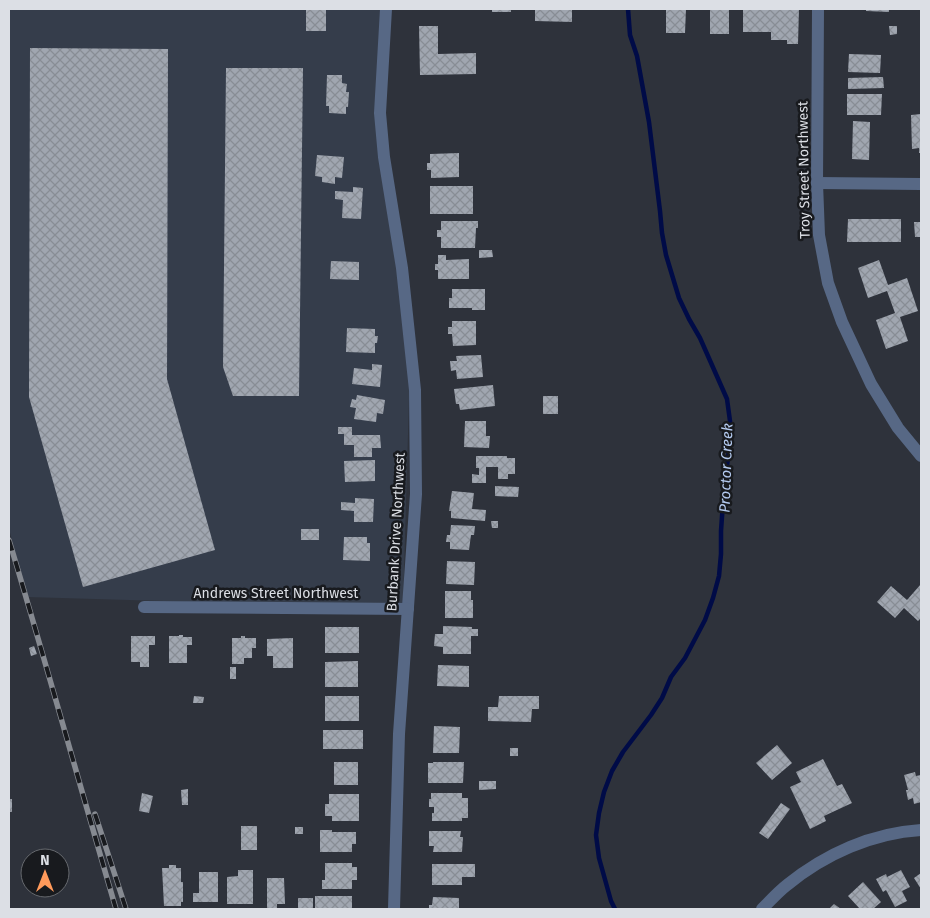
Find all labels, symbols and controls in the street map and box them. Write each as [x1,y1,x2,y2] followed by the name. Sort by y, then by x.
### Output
[794,100,814,239] street label: Troy Street Northwest
[715,423,737,513] water label: Proctor Creek
[383,451,409,612] street label: Burbank Drive Northwest
[194,585,359,602] street label: Andrews Street Northwest
[20,848,70,898] north arrow
[40,852,50,869] text: N

